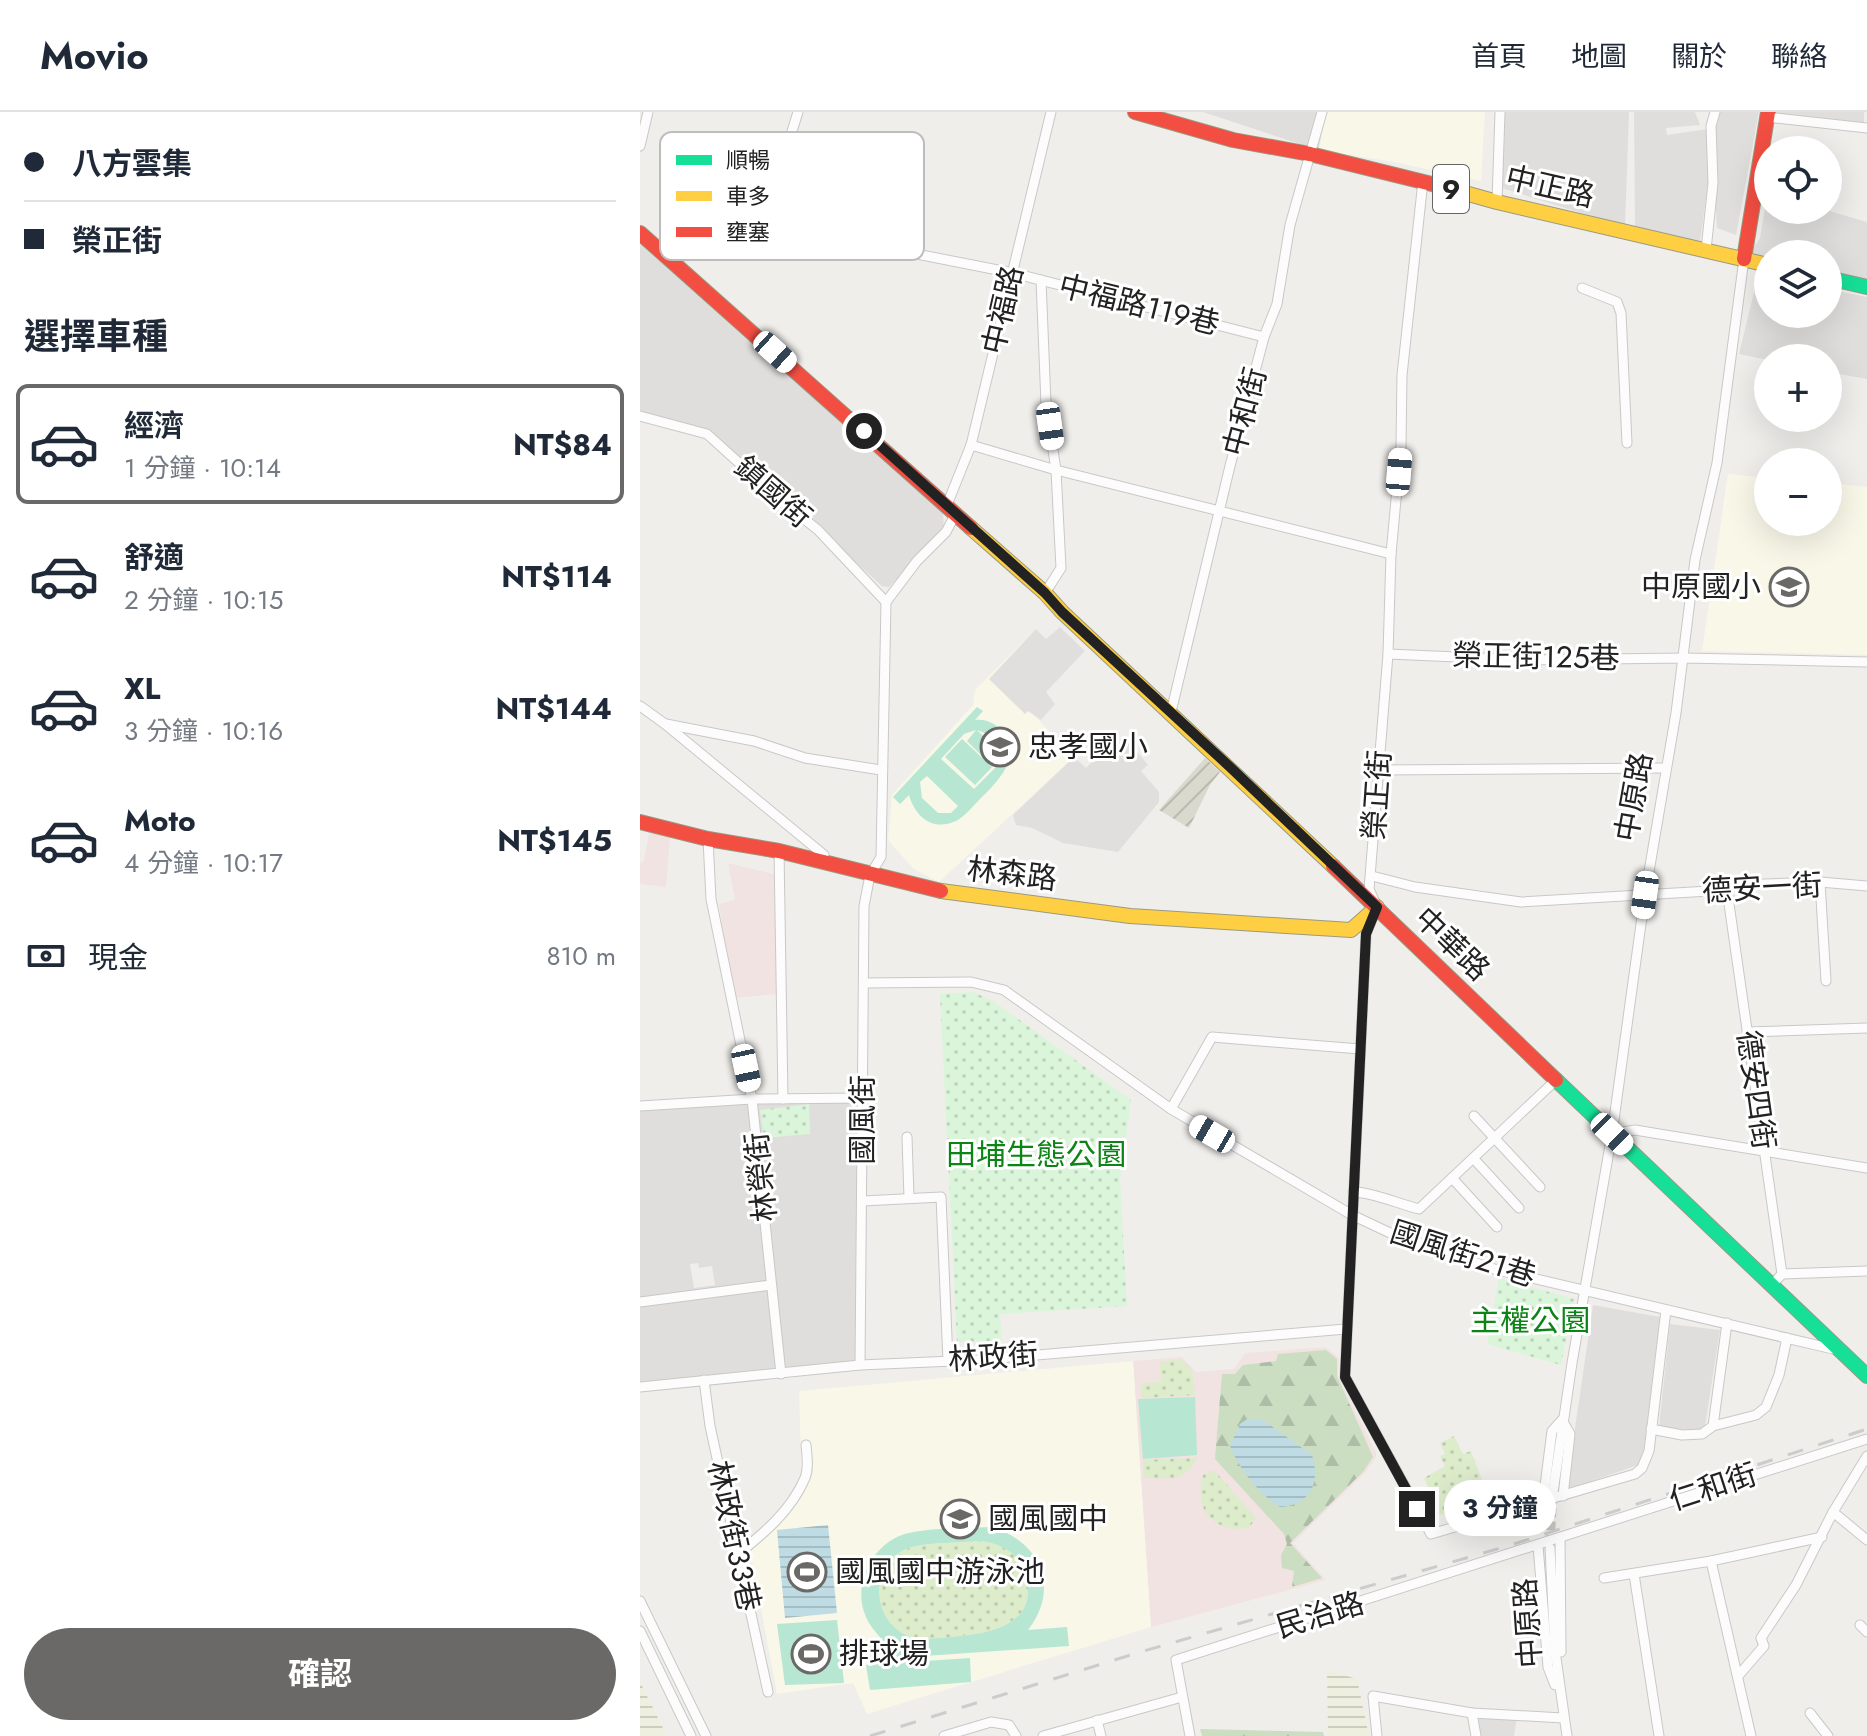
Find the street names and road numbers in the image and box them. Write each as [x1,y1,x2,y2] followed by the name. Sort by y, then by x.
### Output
[1501,155,1599,218] street label: 中正路
[1433,165,1469,213] road number: 9
[971,261,1034,359] street label: 中福路
[1054,264,1224,345] street label: 中福路119巷
[1212,363,1277,461] street label: 中和街
[725,446,821,537] street label: 鎮國街
[1452,634,1620,679] street label: 榮正街125巷
[1352,749,1401,841] street label: 榮正街
[1605,749,1662,845] street label: 中原路
[965,847,1059,900] street label: 林森路
[1701,863,1823,912] street label: 德安一街
[1405,897,1500,990] street label: 中華路
[1727,1028,1786,1152] street label: 德安四街
[841,1075,884,1165] street label: 國風街
[734,1130,787,1224] street label: 林榮街
[1385,1210,1541,1297] street label: 國風街21巷
[947,1332,1039,1381] street label: 林政街
[1663,1452,1762,1521] street label: 仁和街
[698,1457,771,1615] street label: 林政街33巷
[1503,1577,1552,1669] street label: 中原路
[1271,1581,1369,1648] street label: 民治路

